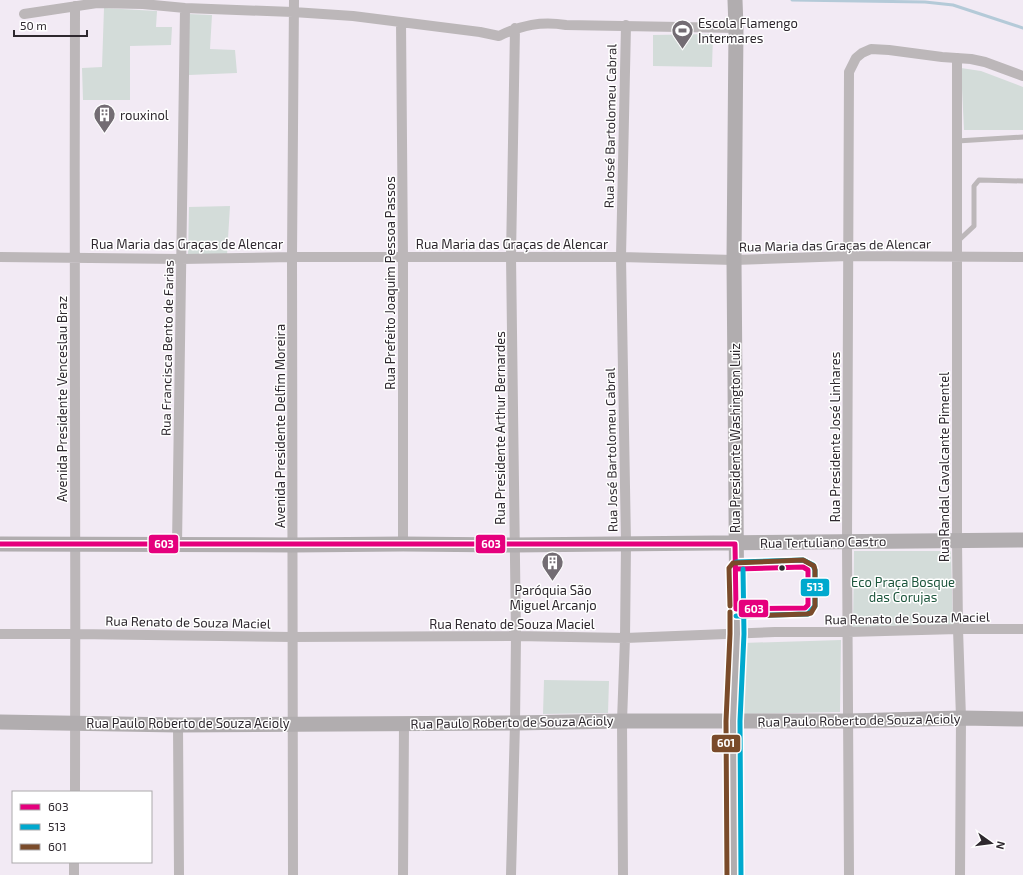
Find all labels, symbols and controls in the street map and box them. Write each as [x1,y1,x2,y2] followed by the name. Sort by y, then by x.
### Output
[14,12,87,38] scale bar
[698,15,798,46] place label: Escola Flamengo Intermares
[670,17,696,50] sports icon: Escola Flamengo Intermares
[20,18,47,32] text: 50 m
[601,44,619,208] street label: Rua José Bartolomeu Cabral
[92,102,118,135] building icon: rouxinol
[120,107,169,123] place label: rouxinol
[382,176,398,390] street label: Rua Prefeito Joaquim Pessoa Passos
[739,235,931,256] street label: Rua Maria das Graças de Alencar
[91,236,283,253] street label: Rua Maria das Graças de Alencar
[416,236,608,253] street label: Rua Maria das Graças de Alencar
[157,260,177,436] street label: Rua Francisca Bento de Farias
[54,296,70,502] street label: Avenida Presidente Venceslau Braz
[272,324,288,528] street label: Avenida Presidente Delfim Moreira
[492,331,508,525] street label: Rua Presidente Arthur Bernardes
[727,343,743,533] street label: Rua Presidente Washington Luiz
[827,352,843,522] street label: Rua Presidente José Linhares
[602,368,620,532] street label: Rua José Bartolomeu Cabral
[936,372,952,562] street label: Rua Randal Cavalcante Pimentel
[760,533,886,551] street label: Rua Tertuliano Castro
[148,534,179,554] line badge: 603
[475,534,506,554] line badge: 603
[154,537,174,550] text: 603
[481,537,501,550] text: 603
[540,549,566,582] building icon: Paróquia São Miguel Arcanjo
[777,563,787,573] unlabelled marker
[851,574,955,605] park label: Eco Praça Bosque das Corujas
[800,578,830,597] line badge: 513
[806,580,824,593] text: 513
[509,582,597,613] place label: Paróquia São Miguel Arcanjo
[738,599,769,618] line badge: 603
[744,602,764,615] text: 603
[824,609,990,627] street label: Rua Renato de Souza Maciel
[105,613,271,631] street label: Rua Renato de Souza Maciel
[429,616,595,632] street label: Rua Renato de Souza Maciel
[757,710,961,730] street label: Rua Paulo Roberto de Souza Acioly
[410,712,614,732] street label: Rua Paulo Roberto de Souza Acioly
[86,715,290,731] street label: Rua Paulo Roberto de Souza Acioly
[711,734,741,753] line badge: 601
[717,736,735,749] text: 601
[12,791,152,863] legend
[48,799,69,813] text: 603
[48,819,66,833] text: 513
[971,823,1011,863] north arrow
[48,839,67,853] text: 601
[994,840,1008,851] text: N

